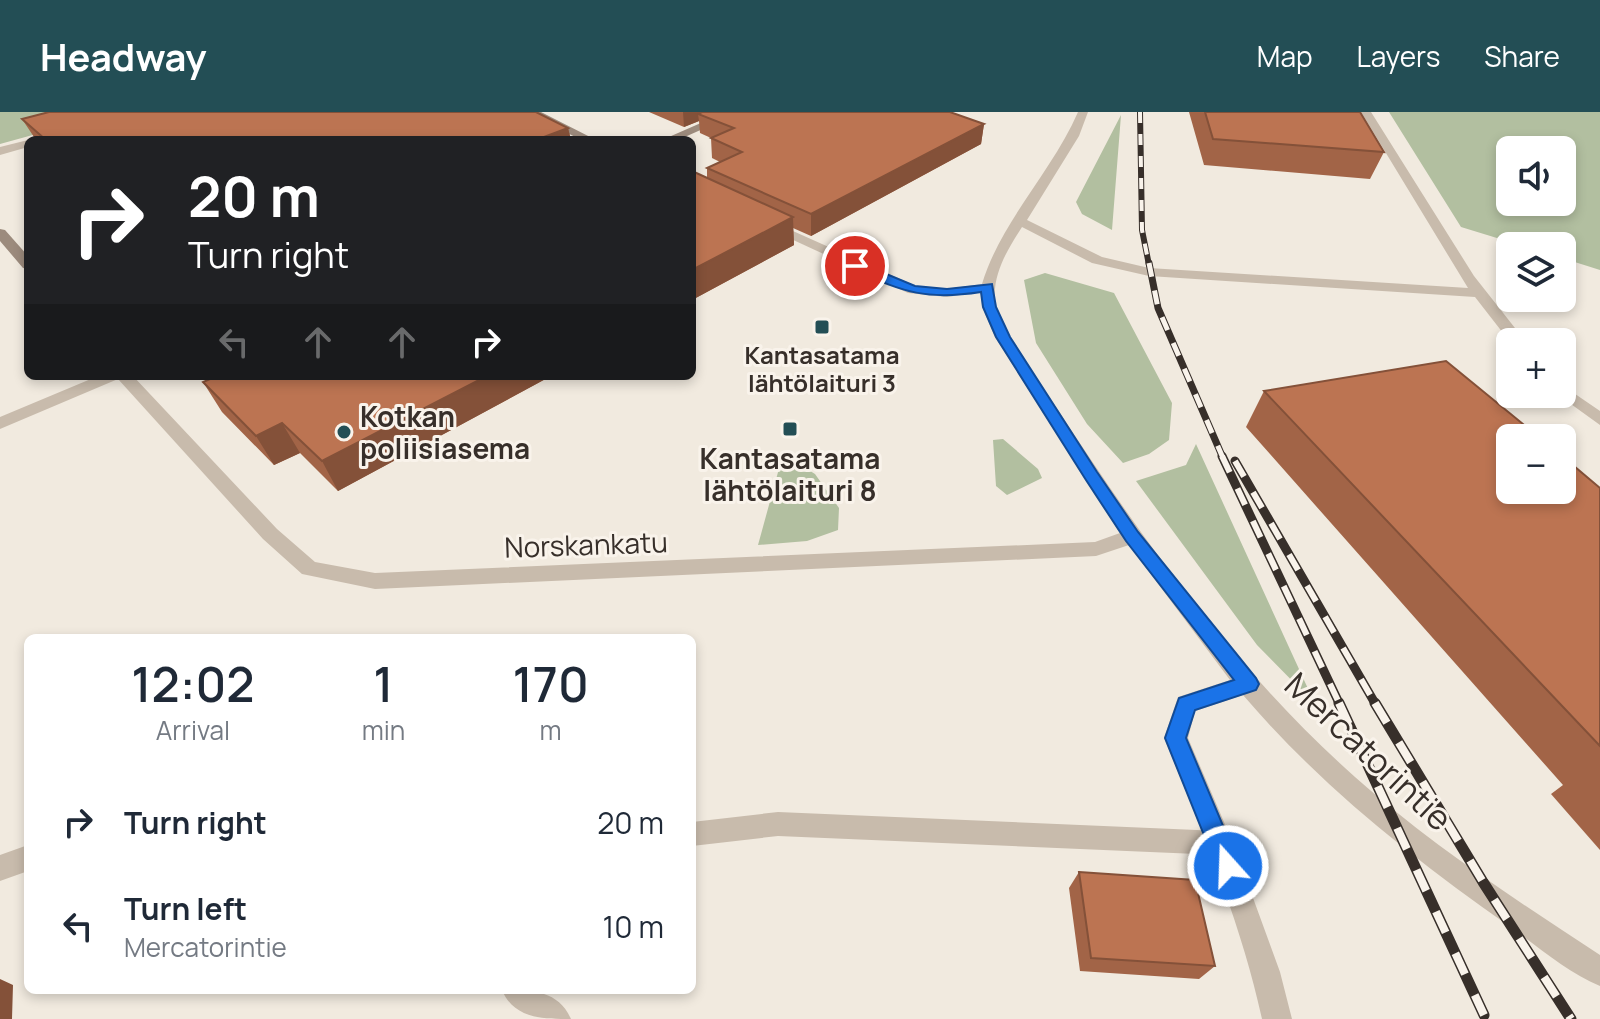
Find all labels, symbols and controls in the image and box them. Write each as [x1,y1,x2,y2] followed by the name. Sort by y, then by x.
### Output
[40,30,207,82] text: Headway
[1257,37,1313,75] text: Map
[1357,37,1440,75] text: Layers
[1484,37,1560,75] text: Share
[1496,136,1576,504] map controls
[1496,136,1576,216] button: sound
[188,157,320,234] text: 20 m
[56,168,160,272] icon: right
[188,230,349,279] text: Turn right
[821,232,889,300] pin
[1496,232,1576,312] button: layers
[833,244,877,288] icon: arrive
[813,318,831,336] marker: Kantasatama lähtölaituri 3
[212,320,256,364] icon: left
[296,320,340,364] icon: ahead
[380,320,424,364] icon: ahead
[464,320,508,364] icon: right
[1496,328,1576,408] button: +
[744,338,900,399] place label: Kantasatama lähtölaituri 3
[360,397,530,467] place label: Kotkan poliisiasema
[781,420,799,438] marker: Kantasatama lähtölaituri 8
[335,423,353,441] marker: Kotkan poliisiasema
[1496,424,1576,504] button: −
[700,439,880,509] place label: Kantasatama lähtölaituri 8
[504,522,668,566] street label: Norskankatu
[131,651,254,716] text: 12:02
[373,651,394,716] text: 1
[513,651,589,716] text: 170
[1275,662,1463,840] street label: Mercatorintie
[156,712,230,748] text: Arrival
[362,712,405,748] text: min
[540,712,562,748] text: m
[56,800,100,844] icon: right
[124,802,267,843] text: Turn right
[597,802,664,843] text: 20 m
[1186,824,1270,908] position arrow
[124,888,247,929] text: Turn left
[56,904,100,948] icon: left
[603,906,664,947] text: 10 m
[124,929,287,965] text: Mercatorintie

